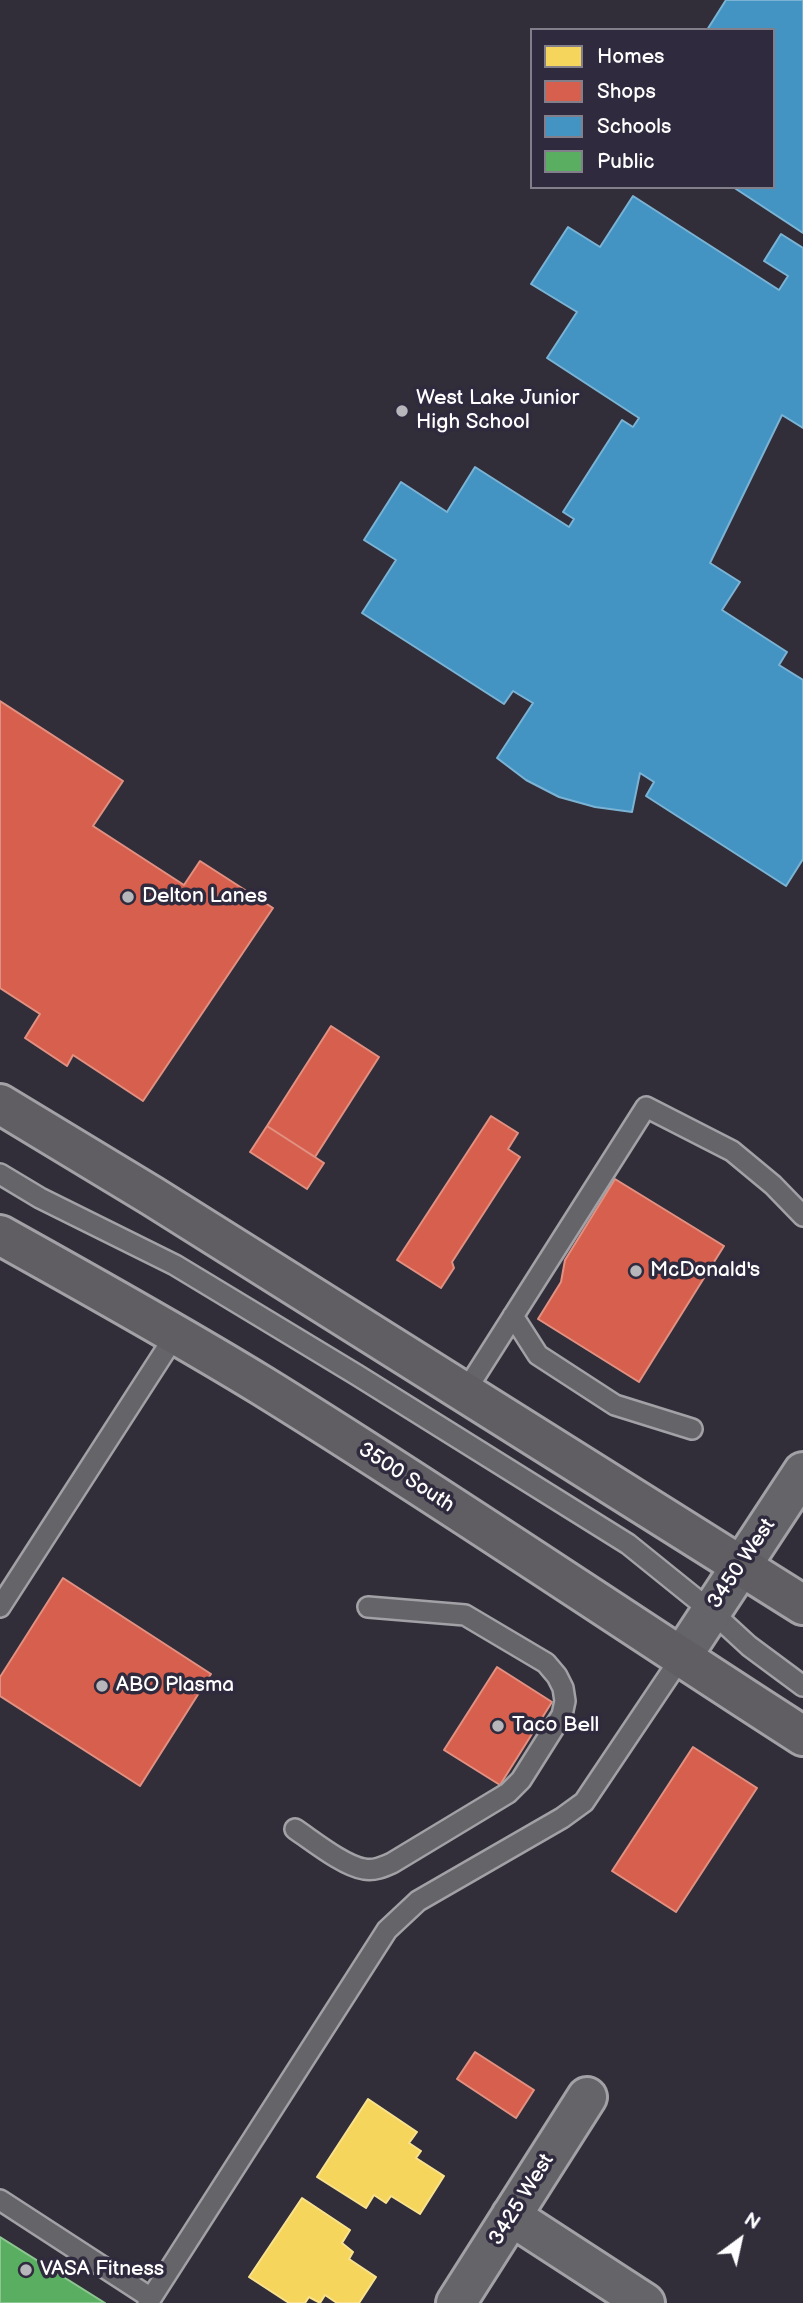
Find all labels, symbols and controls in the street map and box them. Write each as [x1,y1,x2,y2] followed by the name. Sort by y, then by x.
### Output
[530,28,775,189] legend
[597,44,665,69] text: Homes
[597,79,656,104] text: Shops
[597,114,671,139] text: Schools
[597,149,655,174] text: Public
[416,386,579,436] place label: West Lake Junior High School
[394,403,410,419] marker: West Lake Junior High School
[142,884,267,910] place label: Delton Lanes
[120,889,136,905] marker: Delton Lanes
[650,1258,760,1284] place label: McDonald's
[628,1263,644,1279] marker: McDonald's
[353,1438,459,1518] street label: 3500 South
[703,1514,781,1614] street label: 3450 West
[116,1673,234,1699] place label: ABO Plasma
[94,1678,110,1694] marker: ABO Plasma
[512,1713,599,1739] place label: Taco Bell
[490,1718,506,1734] marker: Taco Bell
[484,2150,560,2250] street label: 3425 West
[705,2205,775,2275] north arrow
[739,2208,764,2236] text: N
[40,2257,164,2283] place label: VASA Fitness
[18,2262,34,2278] marker: VASA Fitness

